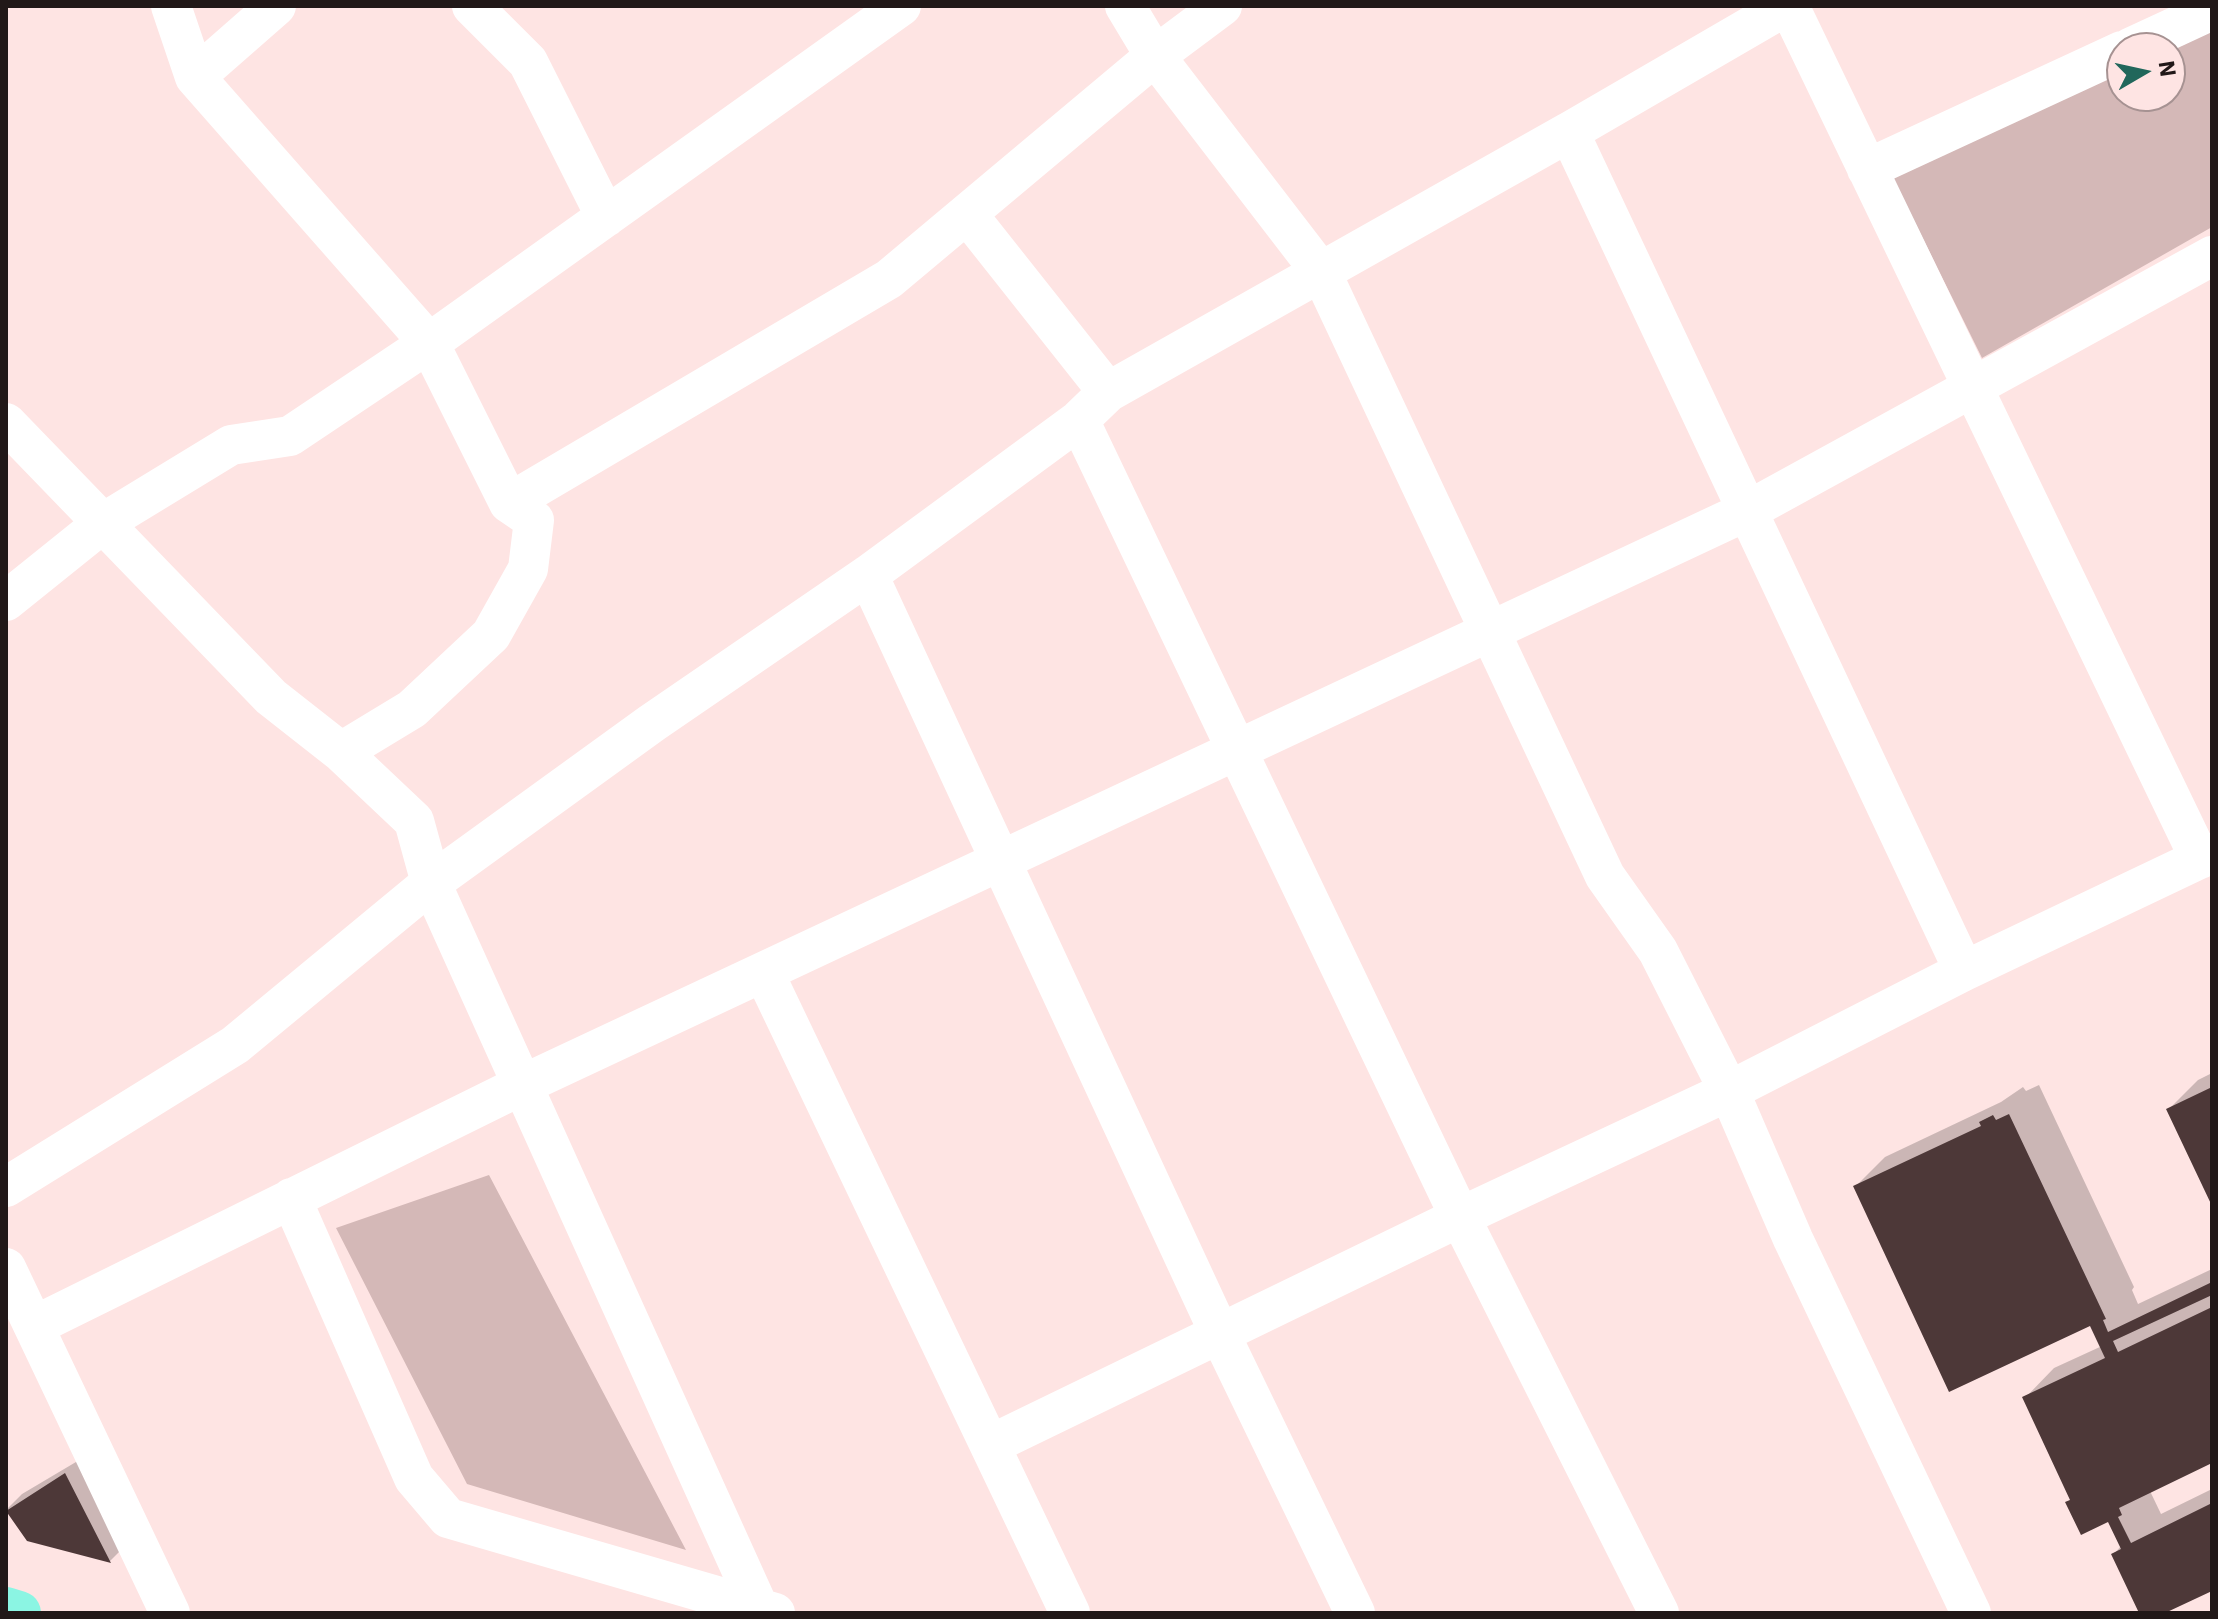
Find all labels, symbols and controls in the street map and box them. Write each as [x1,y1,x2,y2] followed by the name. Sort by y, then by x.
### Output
[2106,32,2186,112] north arrow
[2153,58,2184,79] text: N

